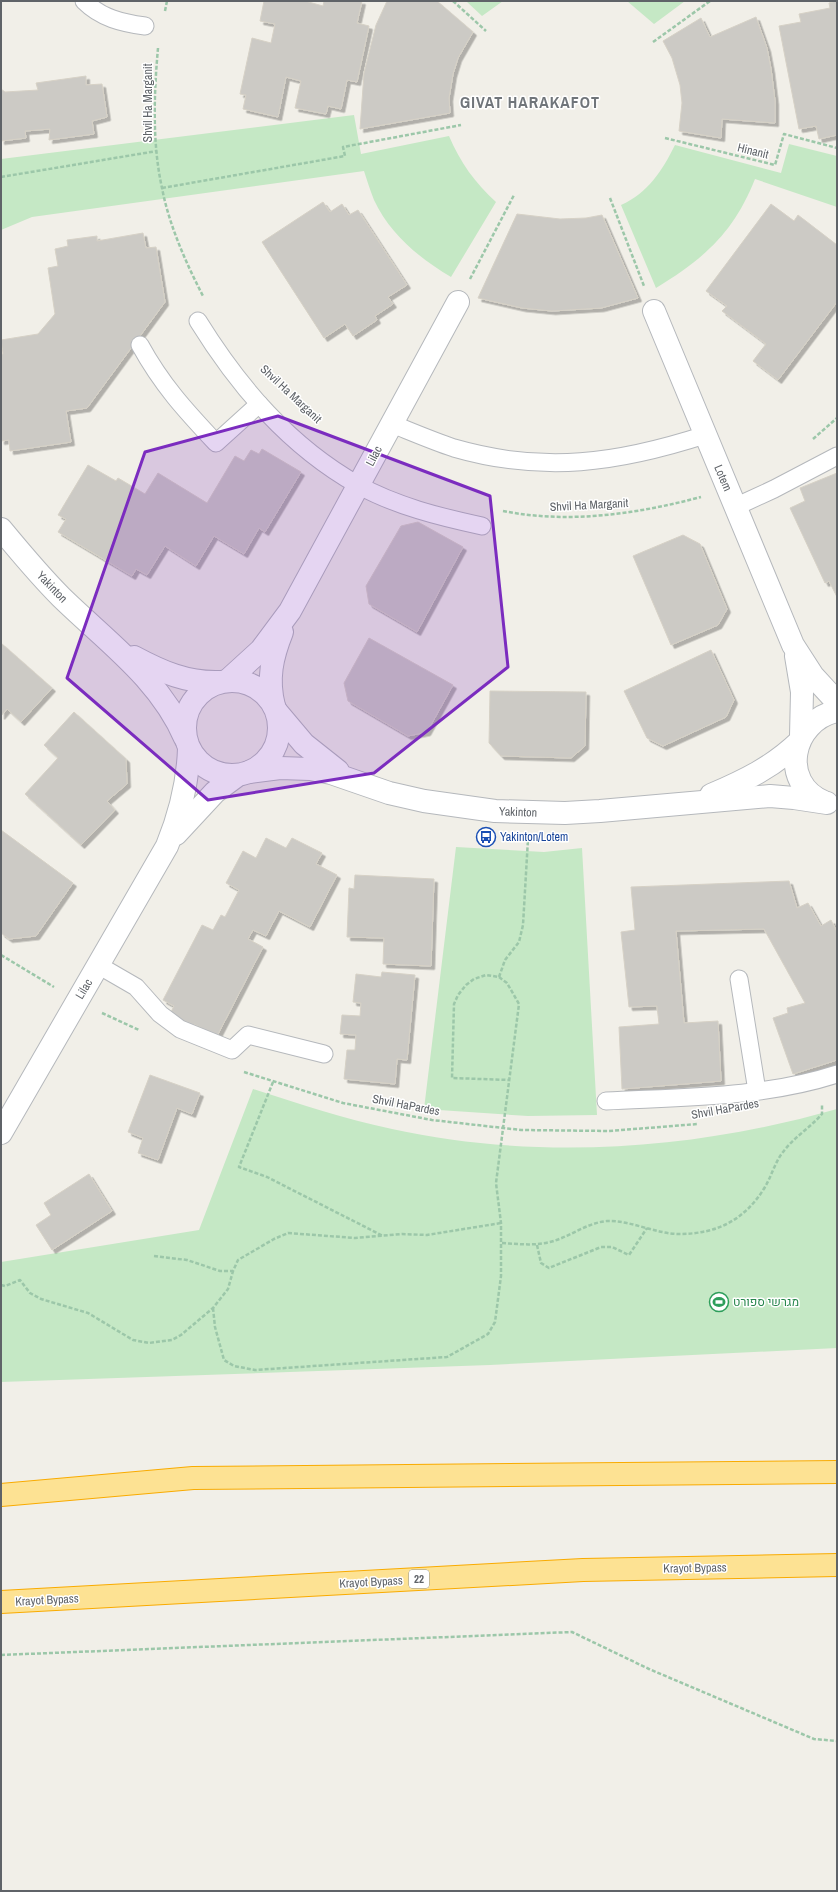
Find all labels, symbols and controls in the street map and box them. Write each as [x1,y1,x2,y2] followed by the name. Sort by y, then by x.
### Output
[140,63,156,142] street label: Shvil Ha Marganit
[460,91,600,113] district label: GIVAT HARAKAFOT
[736,139,771,163] street label: Hinanit
[257,361,325,427] street label: Shvil Ha Marganit
[362,443,386,469] street label: Lilac
[710,462,736,494] street label: Lotem
[549,495,629,515] street label: Shvil Ha Marganit
[33,568,71,606] street label: Yakinton
[499,803,537,821] street label: Yakinton
[475,826,497,848] bus stop icon: Yakinton/Lotem
[500,829,568,845] place label: Yakinton/Lotem
[72,976,96,1002] street label: Lilac
[371,1091,441,1119] street label: Shvil HaPardes
[690,1095,760,1123] street label: Shvil HaPardes
[708,1291,730,1313] sports icon: מגרשי ספורט
[733,1294,799,1310] place label: מגרשי ספורט
[663,1559,727,1577] street label: Krayot Bypass
[409,1570,429,1588] road number: 22
[339,1572,403,1592] street label: Krayot Bypass
[15,1590,79,1610] street label: Krayot Bypass

